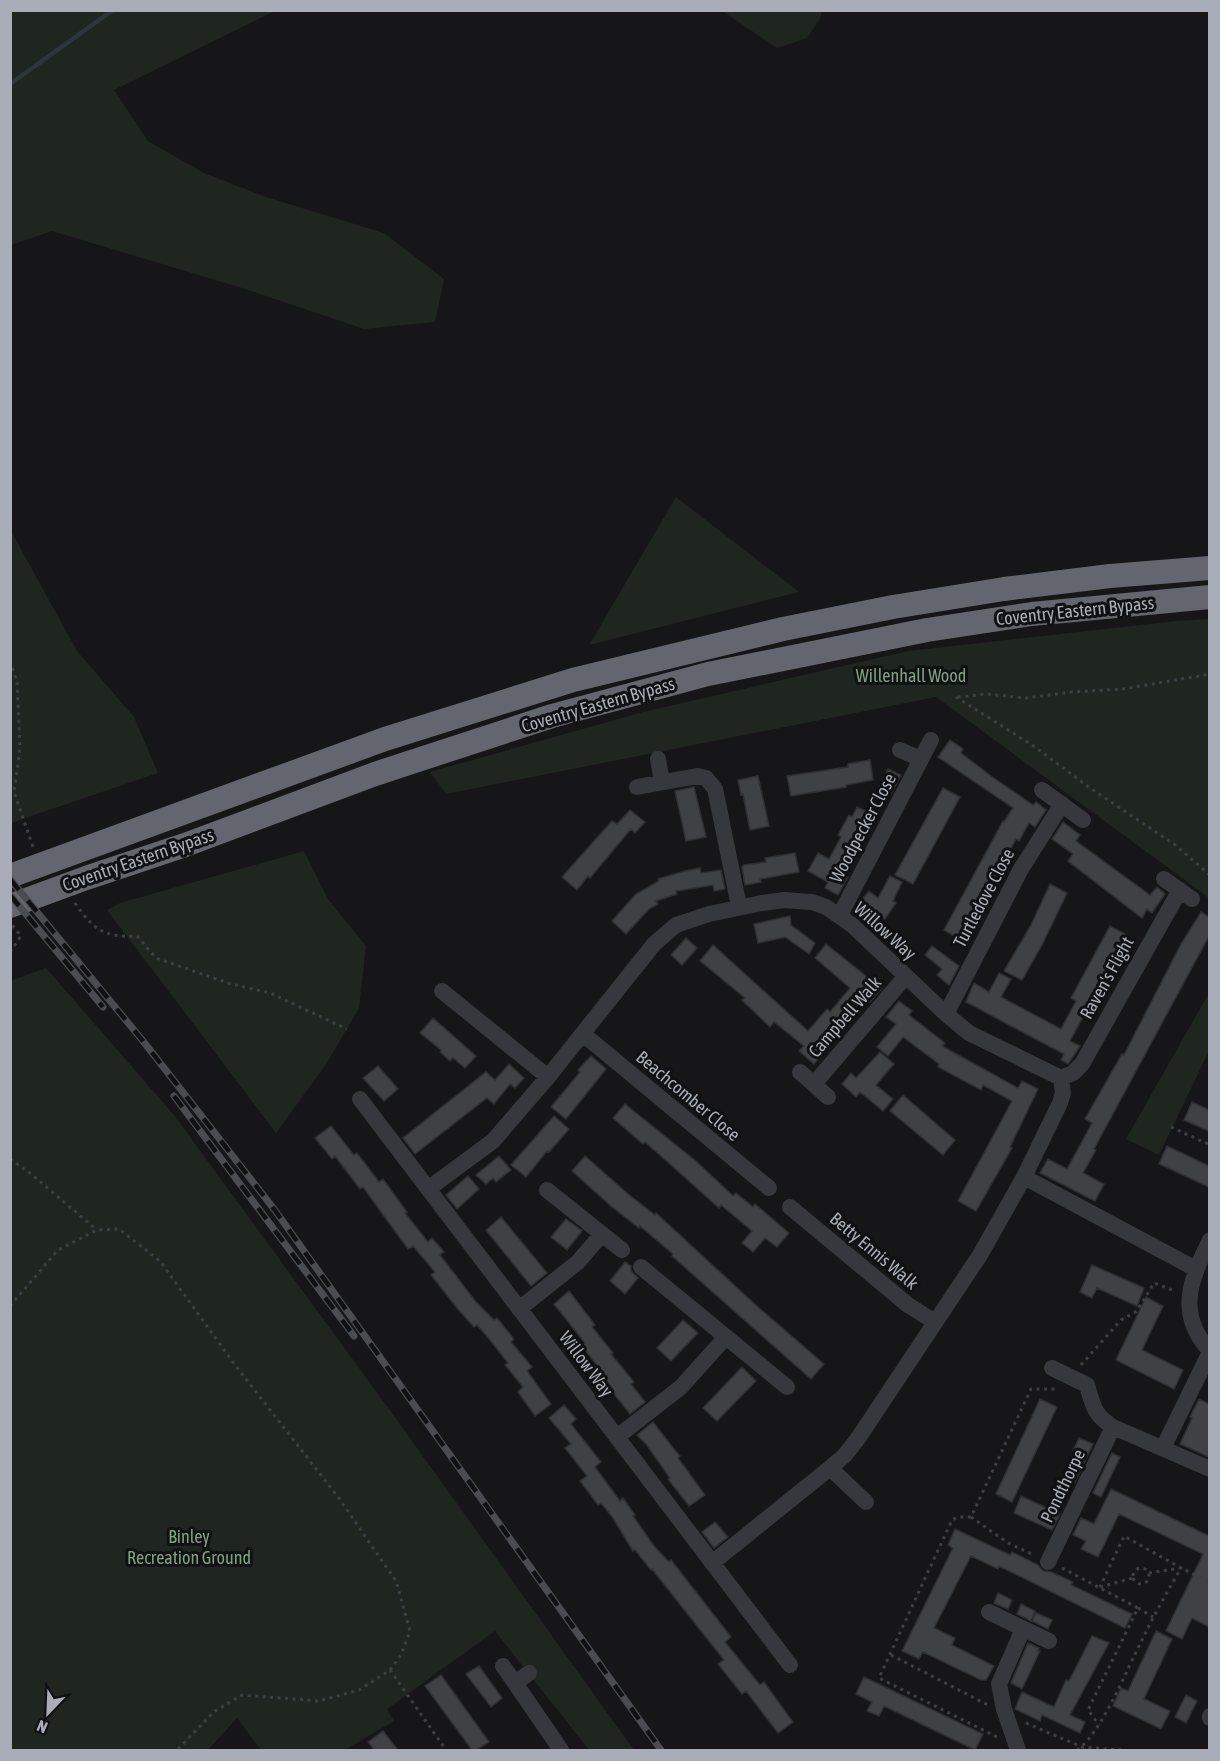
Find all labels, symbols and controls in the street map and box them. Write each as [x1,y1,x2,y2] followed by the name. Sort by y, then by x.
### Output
[995,592,1155,629] street label: Coventry Eastern Bypass
[856,665,966,686] park label: Willenhall Wood
[519,673,677,736] street label: Coventry Eastern Bypass
[825,770,900,886] street label: Woodpecker Close
[59,824,216,895] street label: Coventry Eastern Bypass
[949,845,1018,951] street label: Turtledove Close
[850,897,921,964] street label: Willow Way
[1075,933,1138,1023] street label: Raven's Flight
[804,972,885,1061] street label: Campbell Walk
[632,1046,744,1145] street label: Beachcomber Close
[826,1208,923,1294] street label: Betty Ennis Walk
[555,1327,618,1401] street label: Willow Way
[1036,1446,1089,1526] street label: Pondthorpe
[127,1526,251,1568] park label: Binley Recreation Ground
[18,1683,78,1743] north arrow
[34,1717,50,1737] text: N

